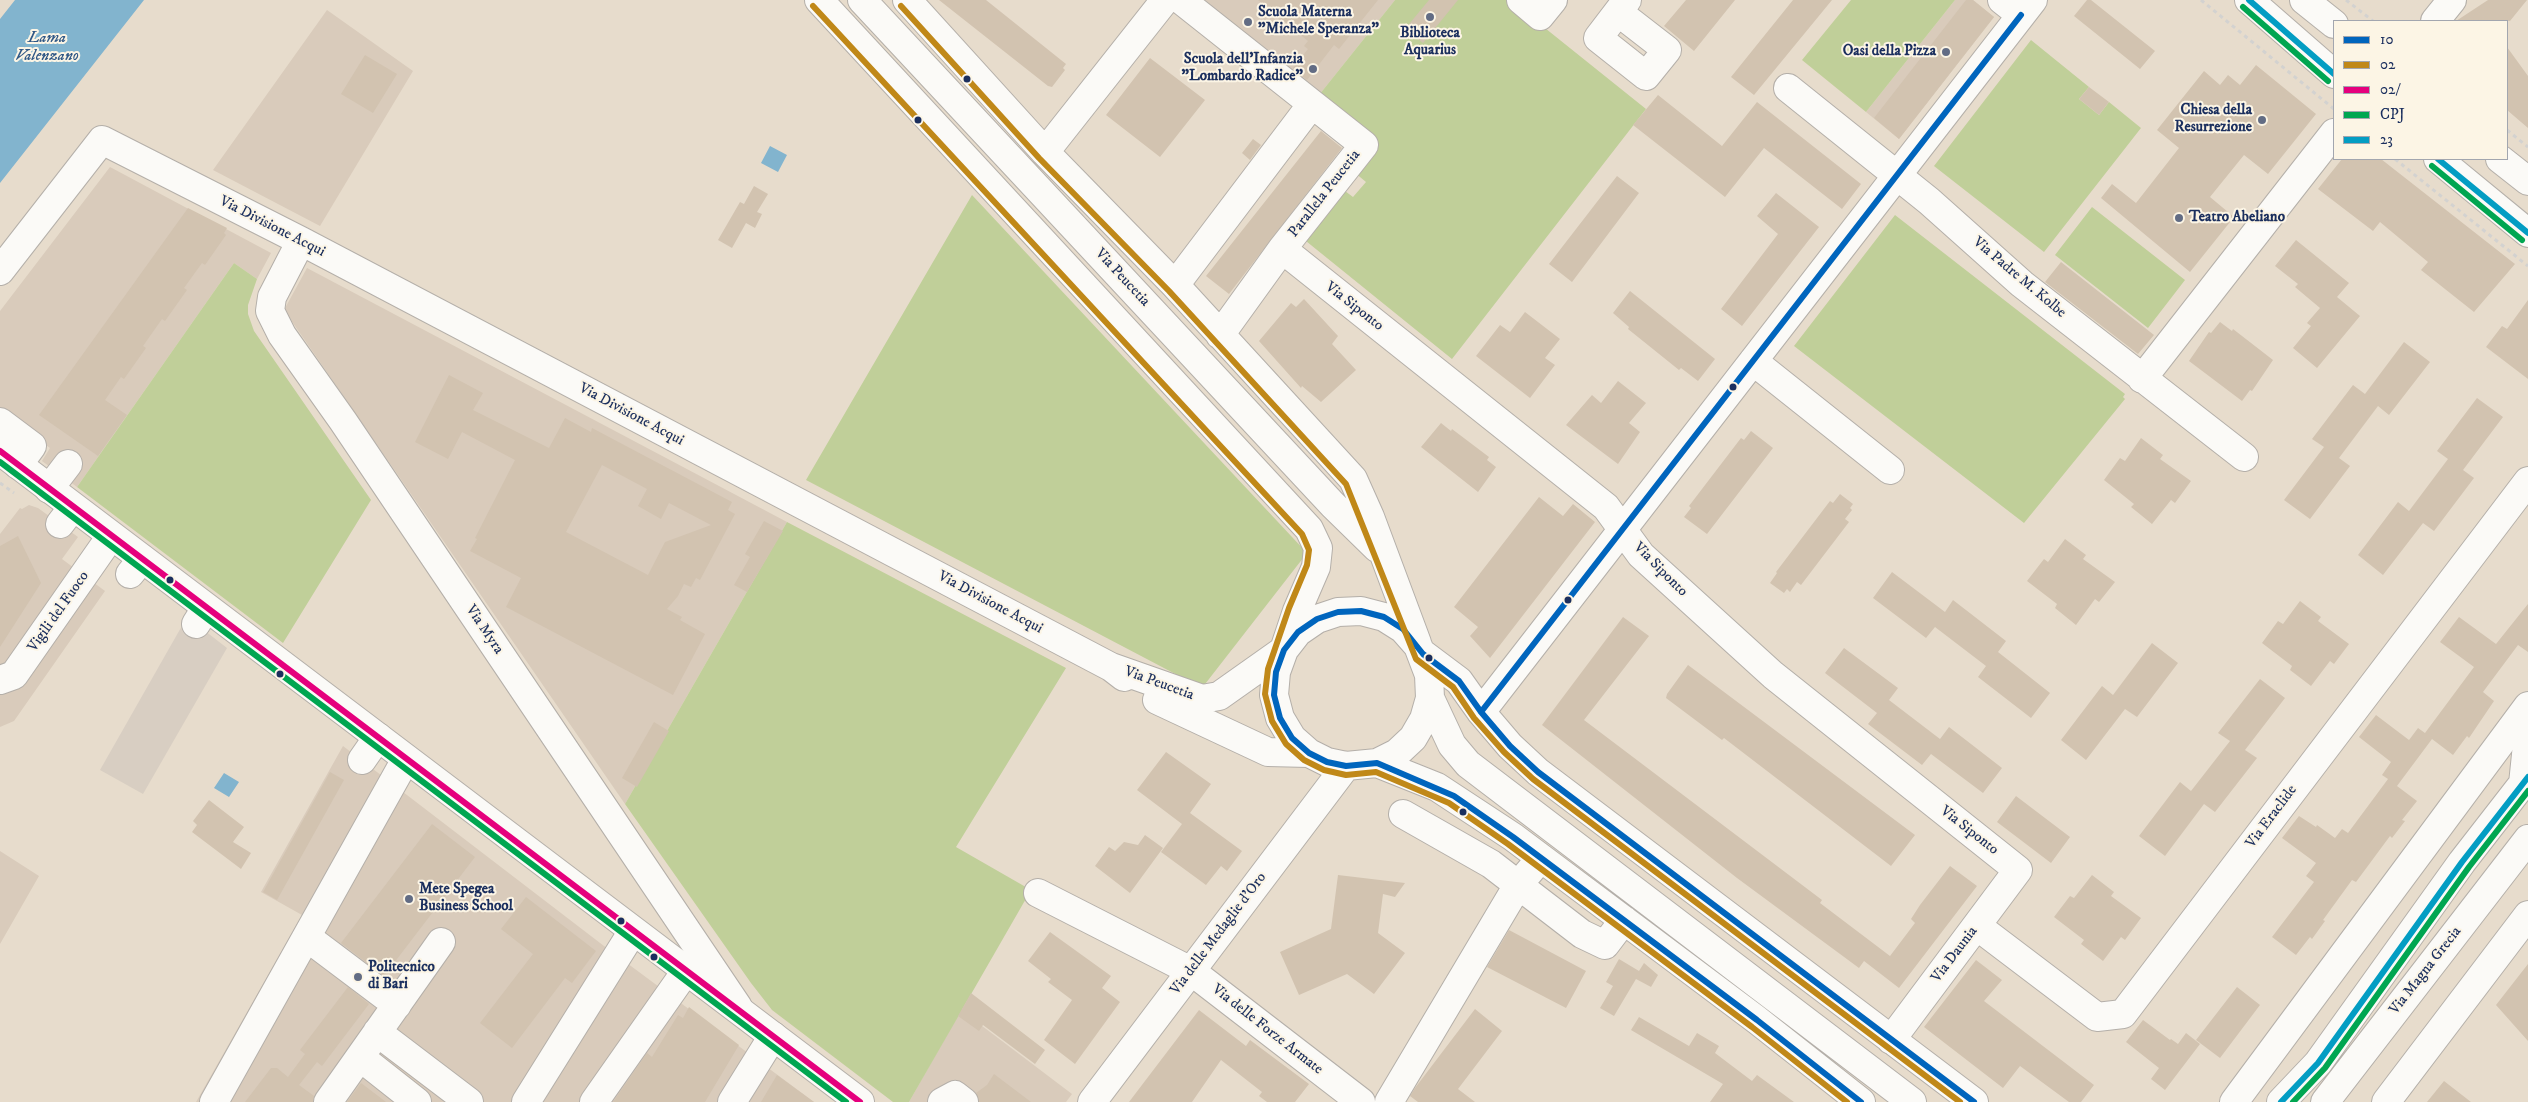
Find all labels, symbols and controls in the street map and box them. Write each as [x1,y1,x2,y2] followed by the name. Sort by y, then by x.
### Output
[1258,4,1379,39] place label: Scuola Materna "Michele Speranza"
[1424,11,1436,23] marker: Biblioteca Aquarius
[1242,16,1254,28] marker: Scuola Materna "Michele Speranza"
[2333,20,2508,160] legend
[1400,25,1460,60] place label: Biblioteca Aquarius
[15,29,79,67] water label: Lama Valenzano
[2380,30,2394,49] text: 10
[1843,43,1936,61] place label: Oasi della Pizza
[1940,46,1952,58] marker: Oasi della Pizza
[1181,51,1303,86] place label: Scuola dell'Infanzia "Lombardo Radice"
[2380,55,2395,74] text: 02
[1307,63,1319,75] marker: Scuola dell'Infanzia "Lombardo Radice"
[962,74,972,84] unlabelled marker
[2380,80,2400,99] text: 02/
[2175,102,2252,137] place label: Chiesa della Resurrezione
[2380,105,2405,124] text: CPJ
[2256,114,2268,126] marker: Chiesa della Resurrezione
[913,115,923,125] unlabelled marker
[2380,130,2393,149] text: 23
[1285,147,1365,241] street label: Parallela Peucetia
[216,193,328,261] street label: Via Divisione Acqui
[2189,209,2285,227] place label: Teatro Abeliano
[2173,212,2185,224] marker: Teatro Abeliano
[1969,234,2069,322] street label: Via Padre M. Kolbe
[1091,245,1153,311] street label: Via Peucetia
[1321,279,1387,335] street label: Via Siponto
[575,380,687,450] street label: Via Divisione Acqui
[1728,382,1738,392] unlabelled marker
[1629,539,1691,601] street label: Via Siponto
[25,568,93,656] street label: Vigili del Fuoco
[934,568,1046,638] street label: Via Divisione Acqui
[165,575,175,585] unlabelled marker
[1563,595,1573,605] unlabelled marker
[461,602,507,658] street label: Via Myra
[1424,653,1434,663] unlabelled marker
[1122,663,1196,705] street label: Via Peucetia
[275,669,285,679] unlabelled marker
[2243,782,2301,852] street label: Via Eraclide
[1936,803,2002,859] street label: Via Siponto
[1458,807,1468,817] unlabelled marker
[1167,869,1271,999] street label: Via delle Medaglie d'Oro
[419,881,513,916] place label: Mete Spegea Business School
[403,893,415,905] marker: Mete Spegea Business School
[616,916,626,926] unlabelled marker
[1928,923,1982,987] street label: Via Daunia
[2386,923,2466,1019] street label: Via Magna Grecia
[649,952,659,962] unlabelled marker
[368,959,435,994] place label: Politecnico di Bari
[352,971,364,983] marker: Politecnico di Bari
[1208,981,1326,1079] street label: Via delle Forze Armate

